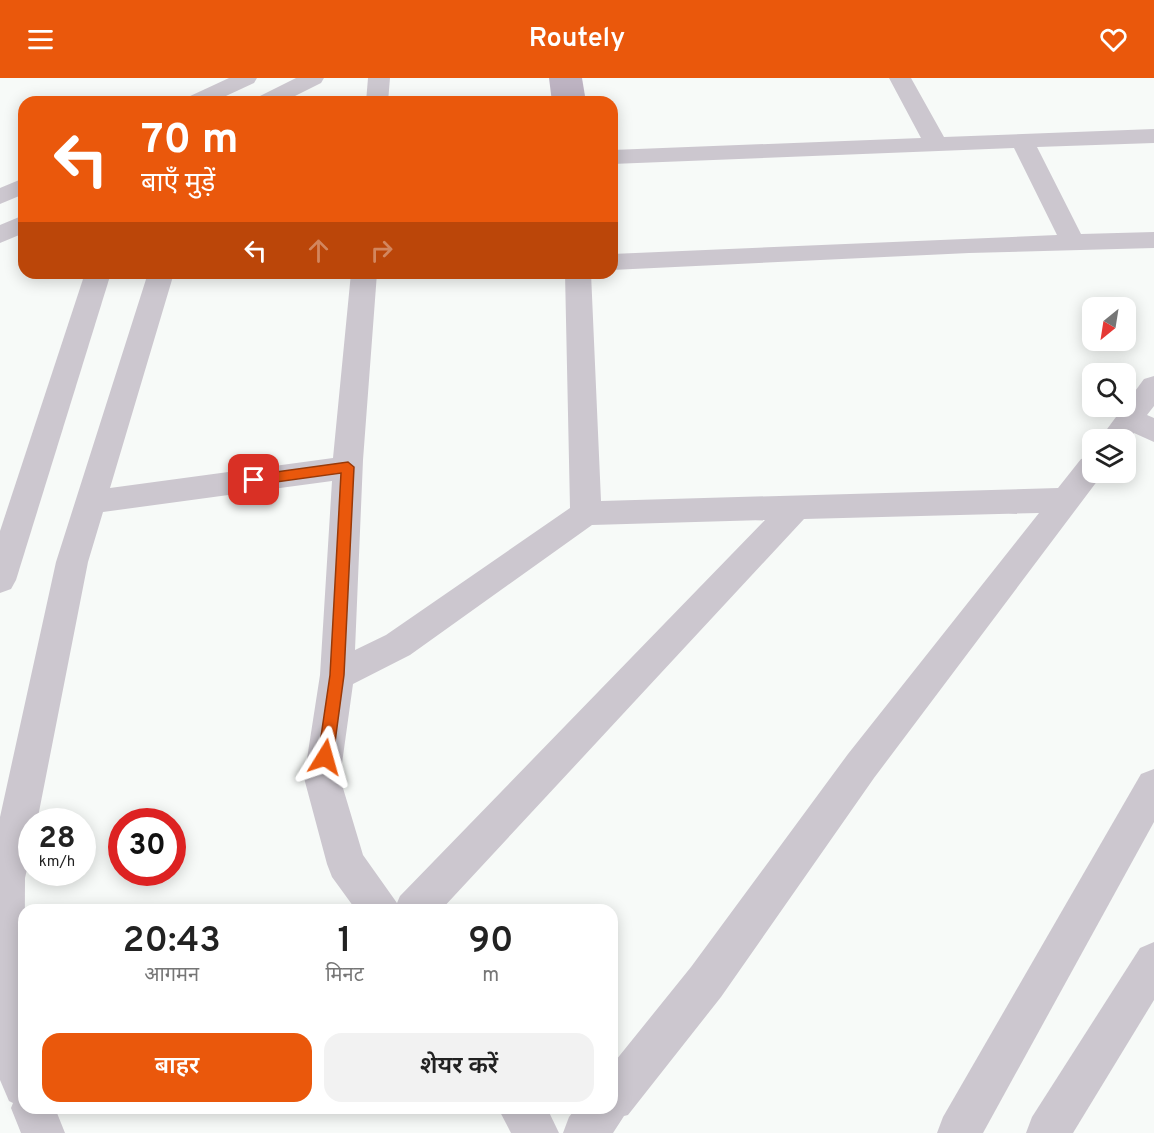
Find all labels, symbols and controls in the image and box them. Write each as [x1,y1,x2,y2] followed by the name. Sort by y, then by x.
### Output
[529,22,625,56] text: Routely
[24,23,57,56] icon: menu
[1097,23,1130,56] icon: heart
[141,115,239,168] text: 70 m
[42,120,120,198] icon: left
[141,167,215,201] text: बाएँ मुड़ें
[239,234,272,267] icon: left
[302,234,335,267] icon: ahead
[365,234,398,267] icon: right
[1082,297,1136,351] north arrow
[1082,297,1136,483] map controls
[1082,363,1136,417] button: search
[1082,429,1136,483] button: layers
[228,454,279,505] pin
[237,463,270,496] icon: arrive
[293,725,357,789] position arrow
[108,808,186,886] speed limit sign: 30
[38,821,76,858] text: 28
[39,853,75,872] text: km/h
[122,919,221,965] text: 20:43
[338,919,352,965] text: 1
[468,919,514,965] text: 90
[144,963,199,989] text: आगमन
[325,963,364,989] text: मिनट
[482,963,499,989] text: m
[42,1033,312,1102] button: बाहर
[324,1033,594,1102] button: शेयर करें

